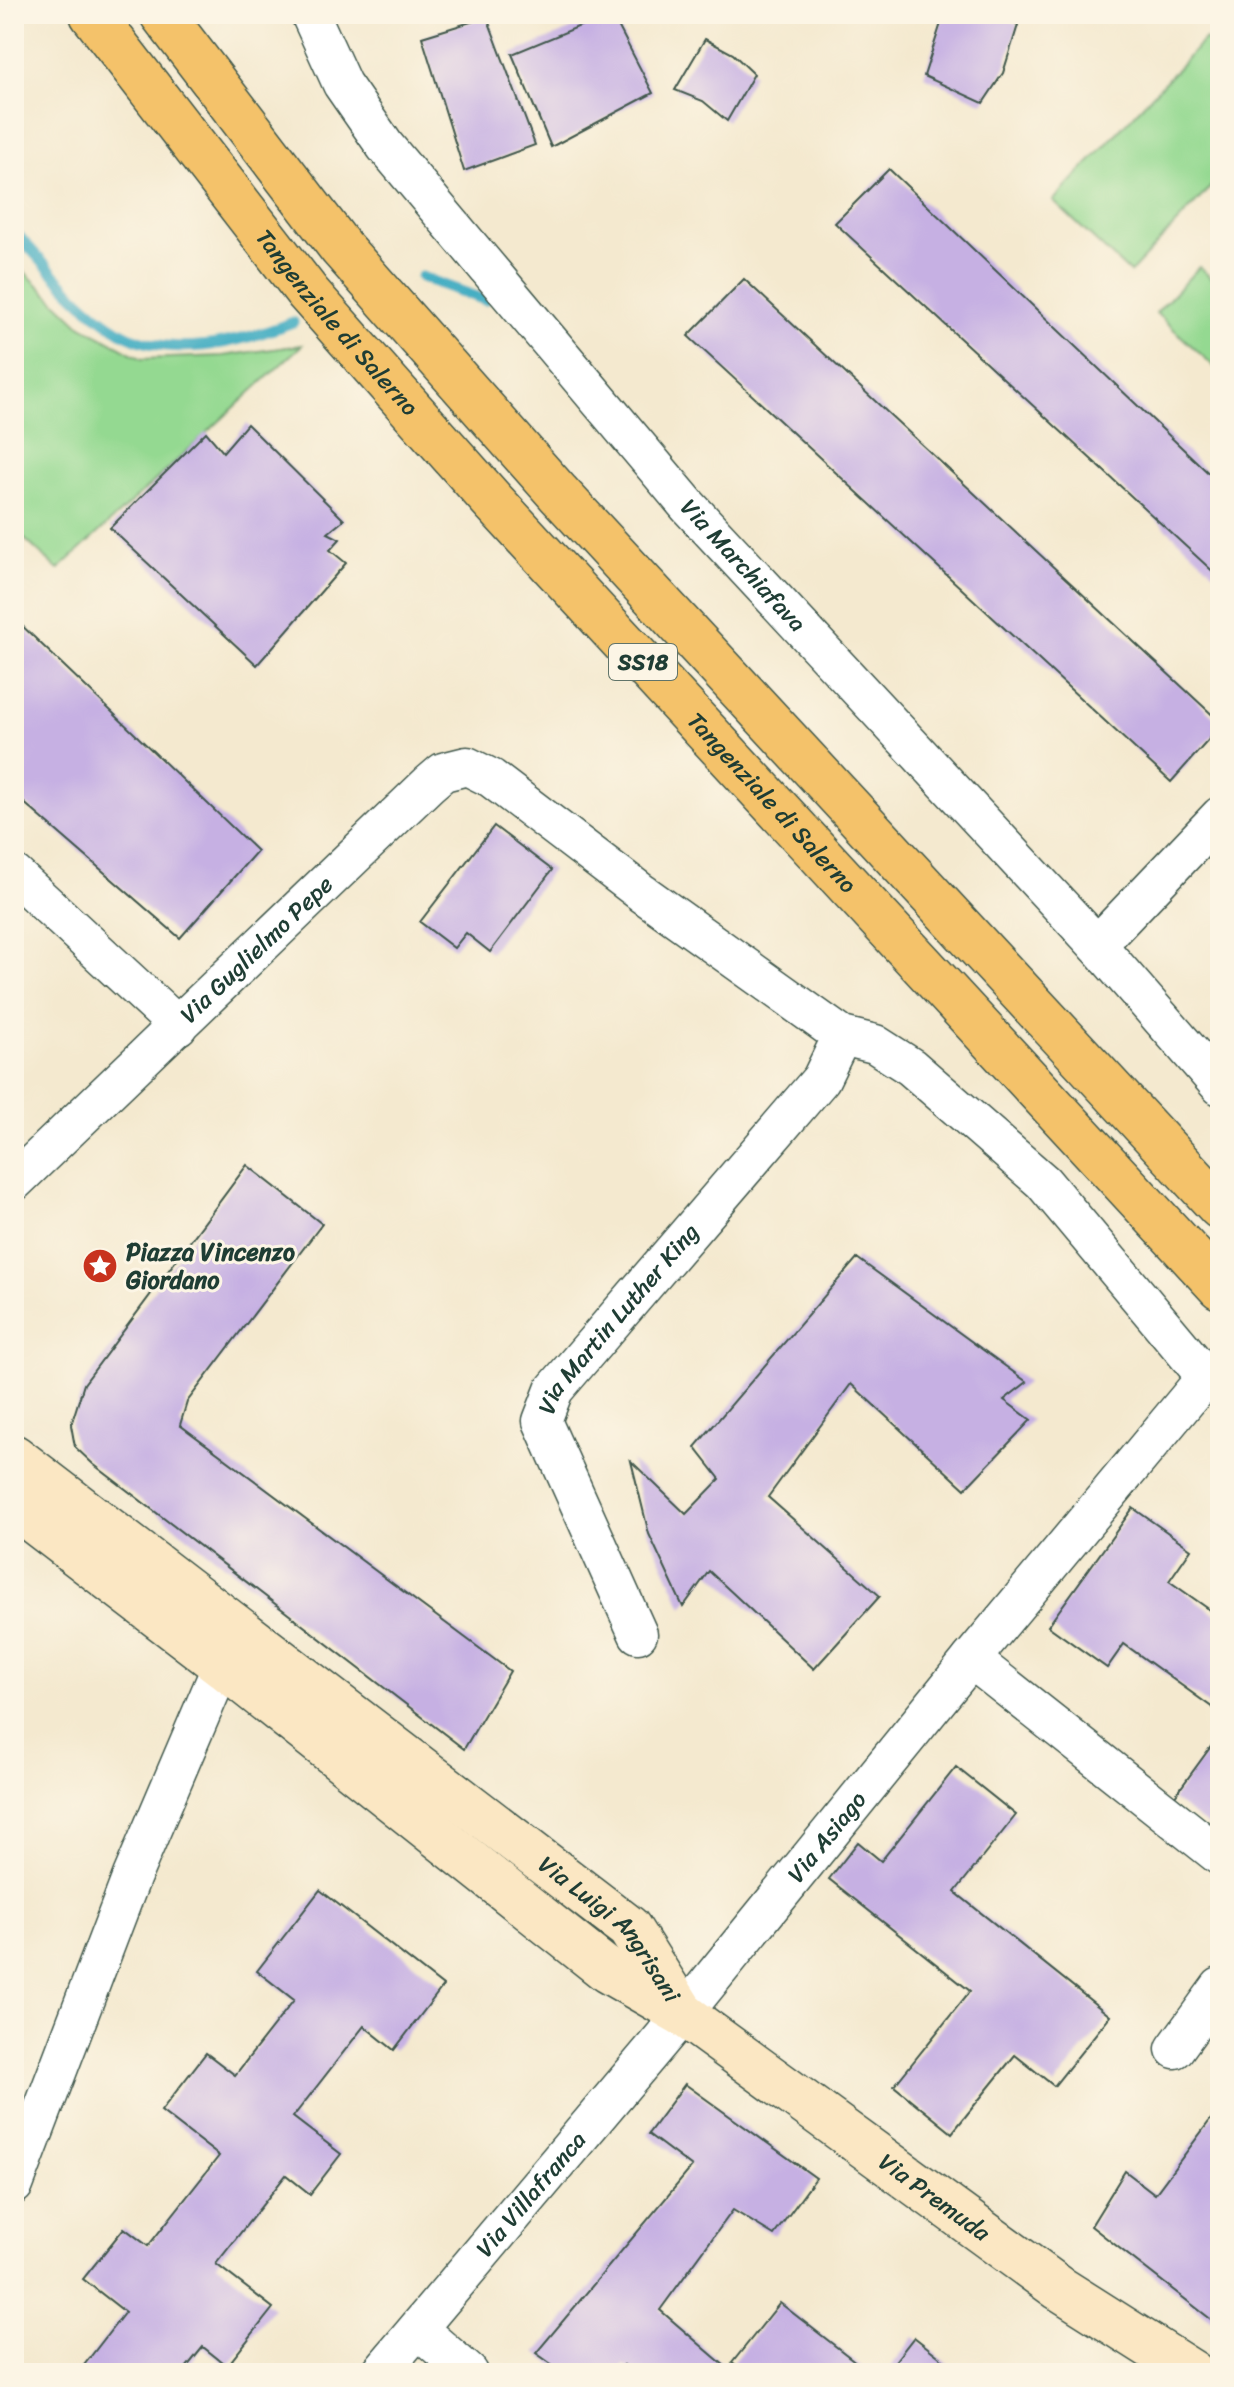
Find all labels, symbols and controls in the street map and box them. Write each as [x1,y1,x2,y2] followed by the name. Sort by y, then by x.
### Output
[244,219,429,426] street label: Tangenziale di Salerno
[670,488,817,642] street label: Via Marchiafava
[609,644,677,680] road number: SS18
[676,702,867,904] street label: Tangenziale di Salerno
[170,865,343,1034] street label: Via Guglielmo Pepe
[526,1213,710,1420] street label: Via Martin Luther King
[126,1231,295,1301] place label: Piazza Vincenzo Giordano
[81,1247,119,1285] place icon: Piazza Vincenzo Giordano
[776,1781,877,1892] street label: Via Asiago
[529,1844,693,2012] street label: Via Luigi Angrisani
[465,2121,597,2267] street label: Via Villafranca
[869,2142,1000,2253] street label: Via Premuda

